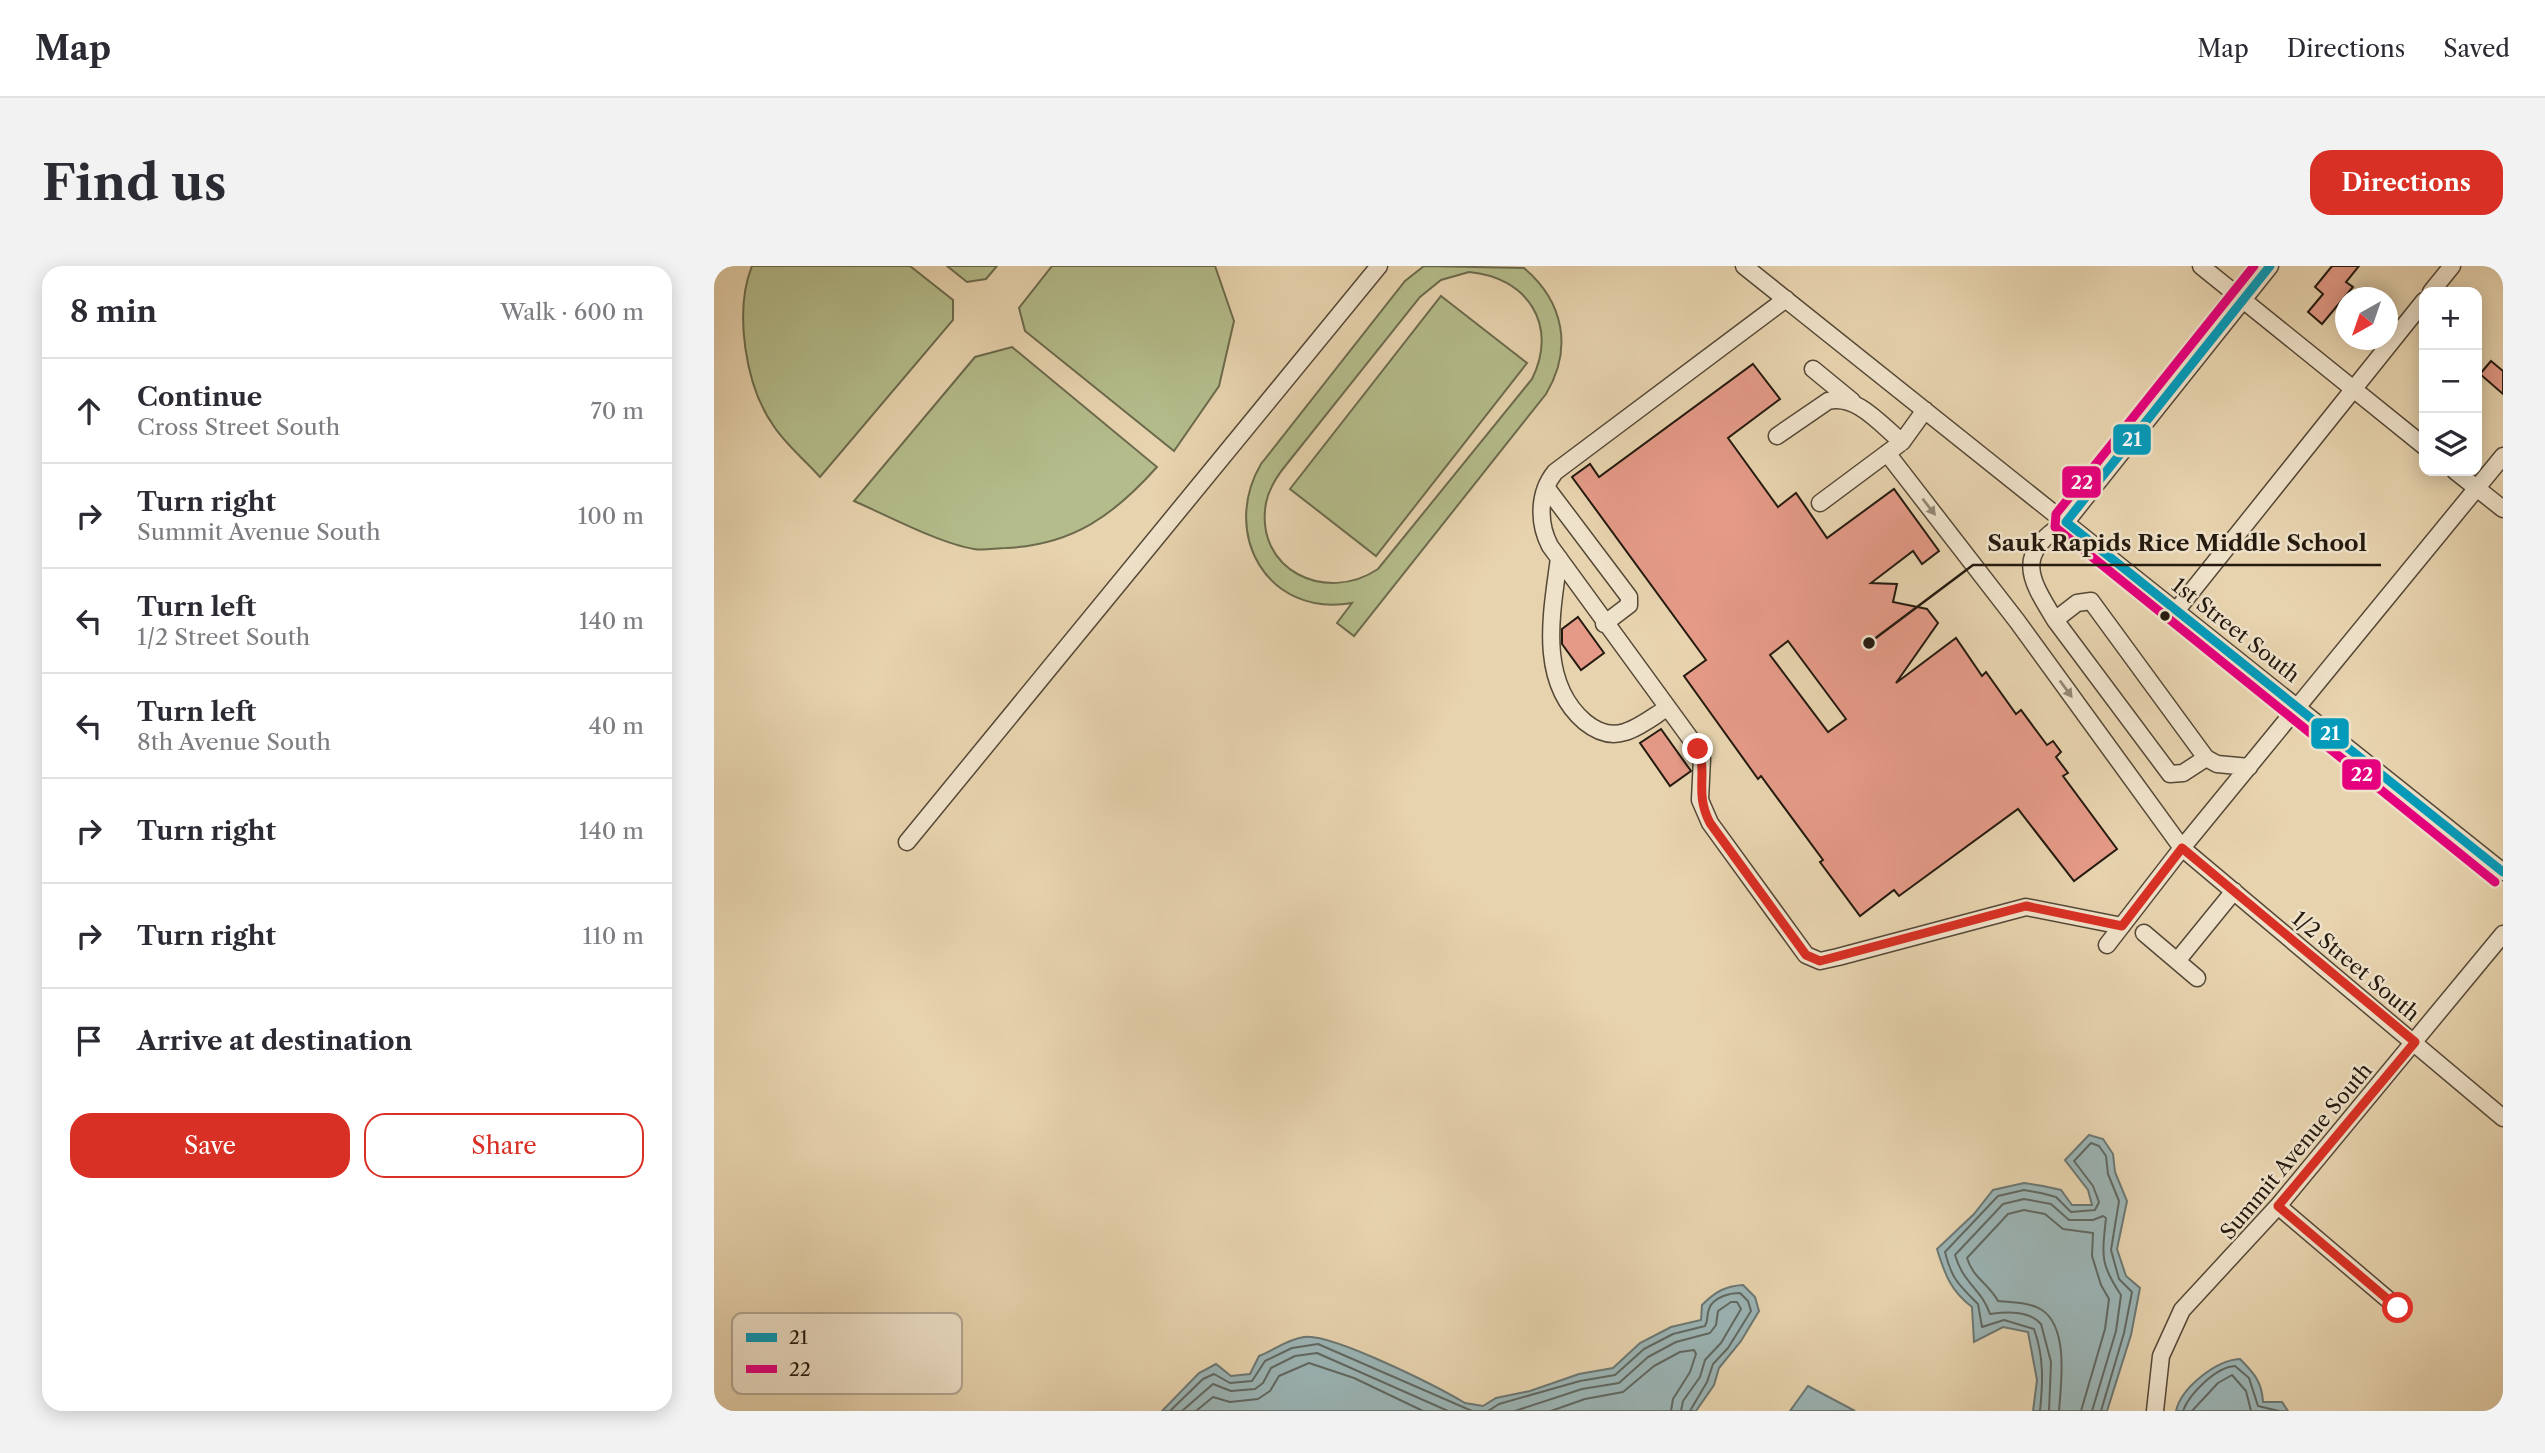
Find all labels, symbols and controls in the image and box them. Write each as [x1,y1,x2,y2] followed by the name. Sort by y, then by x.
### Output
[35,28,111,69] text: Map
[2197,34,2249,63] text: Map
[2287,34,2405,63] text: Directions
[2443,34,2510,63] text: Saved
[2310,150,2503,215] button: Directions
[42,152,226,213] text: Find us
[2335,287,2398,350] north arrow
[2419,287,2482,476] map controls
[2419,287,2482,350] button: +
[70,293,157,330] text: 8 min
[500,298,644,326] text: Walk · 600 m
[2419,350,2482,413] button: −
[137,381,262,413] text: Continue
[70,392,108,430] icon: ahead
[591,397,644,425] text: 70 m
[137,413,340,441] text: Cross Street South
[2419,413,2482,476] button: layers
[2112,423,2152,456] line badge: 21
[2122,428,2142,451] text: 21
[2061,465,2102,499] line badge: 22
[2071,471,2093,494] text: 22
[137,486,276,518] text: Turn right
[70,497,108,535] icon: right
[1921,498,1936,516] one-way arrow
[578,502,644,530] text: 100 m
[137,518,381,546] text: Summit Avenue South
[1973,521,2381,565] callout: Sauk Rapids Rice Middle School
[1987,529,2367,557] text: Sauk Rapids Rice Middle School
[2167,572,2305,688] street label: 1st Street South
[137,591,256,623] text: Turn left
[70,602,108,640] icon: left
[579,607,644,635] text: 140 m
[2158,609,2172,623] unlabelled marker
[137,623,310,651] text: 1/2 Street South
[2059,680,2073,698] one-way arrow
[137,696,256,728] text: Turn left
[70,707,108,745] icon: left
[589,712,644,740] text: 40 m
[2310,717,2350,750] line badge: 21
[2320,722,2340,745] text: 21
[137,728,331,756] text: 8th Avenue South
[1682,733,1713,764] route end
[2341,758,2382,791] line badge: 22
[2351,763,2373,786] text: 22
[70,812,108,850] icon: right
[137,815,276,847] text: Turn right
[579,817,644,845] text: 140 m
[2287,906,2425,1026] street label: 1/2 Street South
[70,917,108,955] icon: right
[137,920,276,952] text: Turn right
[583,922,644,950] text: 110 m
[70,1022,108,1060] icon: arrive
[137,1025,412,1057] text: Arrive at destination
[2215,1058,2377,1244] street label: Summit Avenue South
[70,1113,350,1178] button: Save
[364,1113,644,1178] button: Share
[2382,1292,2413,1323] route start
[732,1313,962,1394] legend
[789,1326,808,1349] text: 21
[789,1358,811,1381] text: 22

